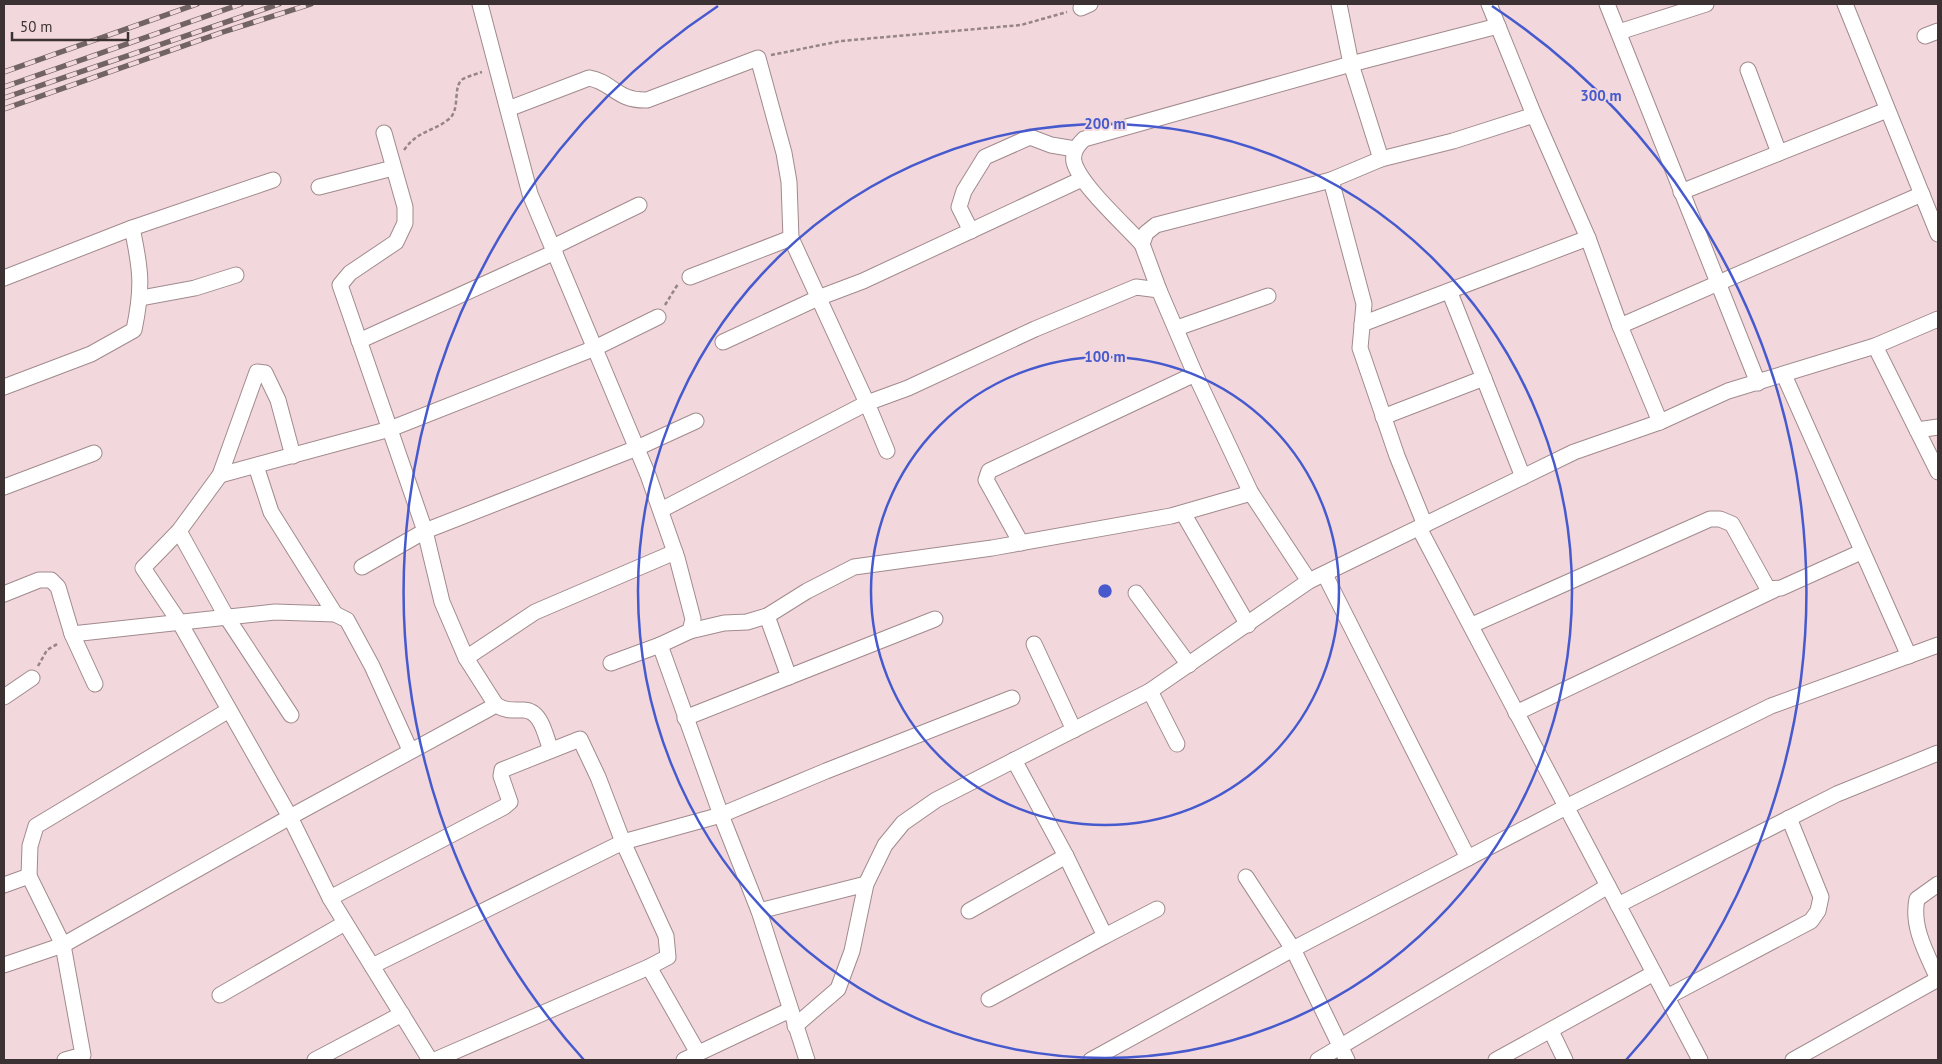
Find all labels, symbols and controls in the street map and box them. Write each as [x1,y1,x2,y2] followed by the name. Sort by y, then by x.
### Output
[12,10,129,42] scale bar
[20,17,53,36] text: 50 m
[1580,86,1622,105] text: 300 m
[1084,114,1126,133] text: 200 m
[1084,347,1126,366] text: 100 m
[1096,582,1114,600] centre of rings

